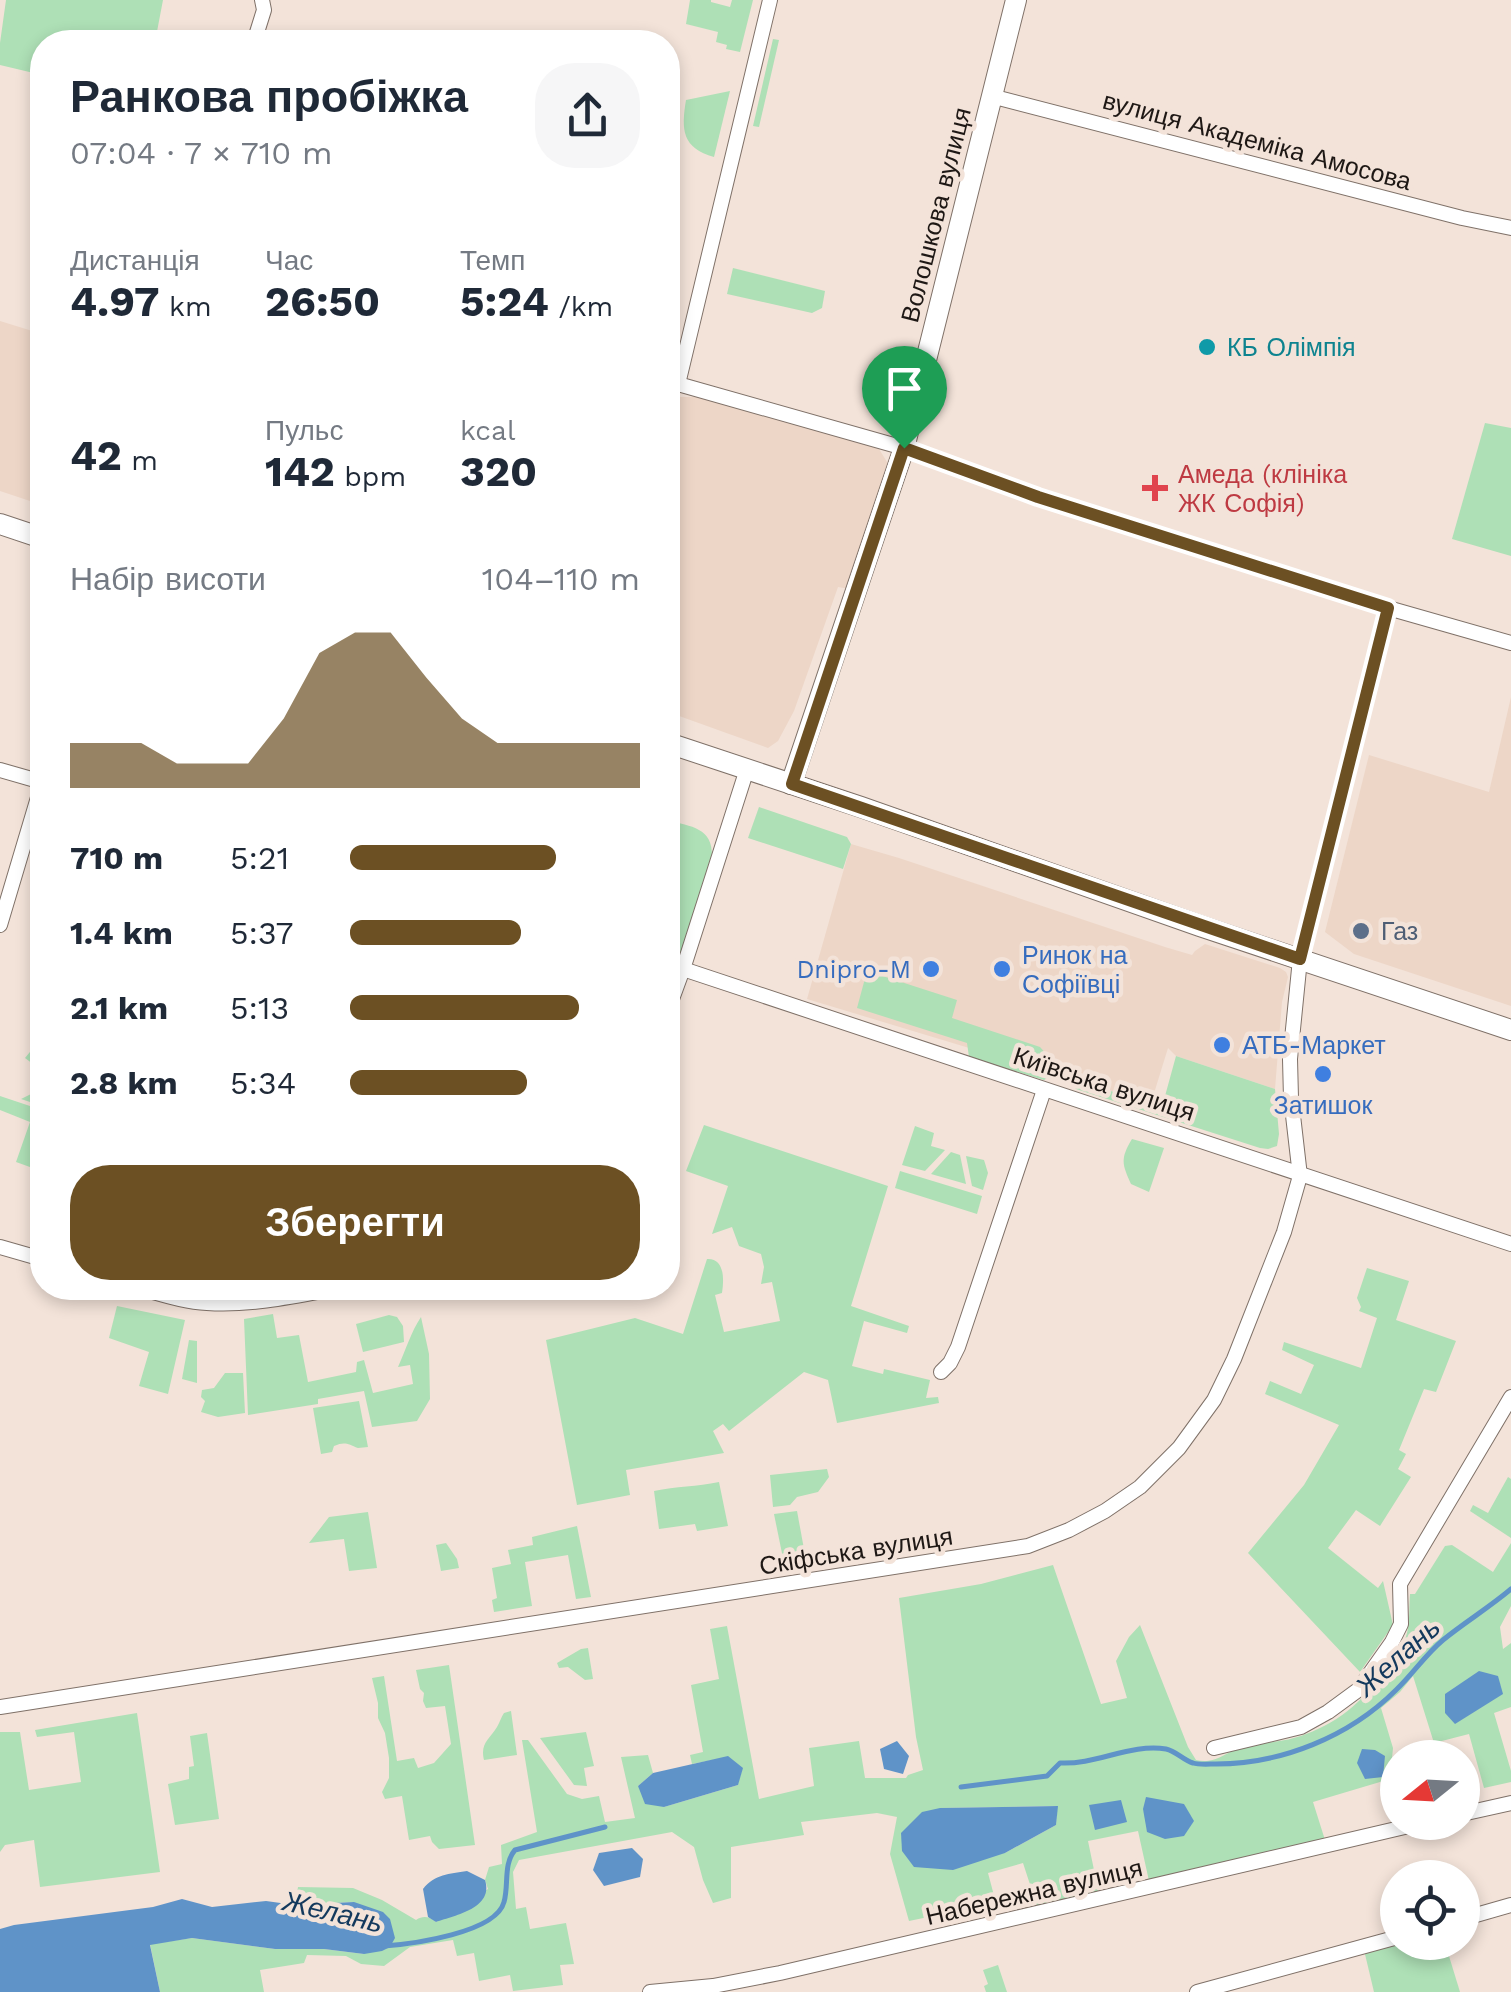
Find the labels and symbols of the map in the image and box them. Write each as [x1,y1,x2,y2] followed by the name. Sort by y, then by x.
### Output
[1100,86,1415,196] street label: вулиця Академіка Амосова
[895,105,977,325] street label: Волошкова вулиця
[1227,333,1356,362] place label: КБ Олімпія
[1196,336,1218,358] marker: КБ Олімпія
[862,346,947,449] pin
[1178,460,1347,518] place label: Амеда (клініка ЖК Софія)
[1142,475,1168,501] marker: Амеда (клініка ЖК Софія)
[1381,917,1418,946] place label: Газ
[1350,920,1372,942] marker: Газ
[1022,941,1128,999] place label: Ринок на Софіївці
[796,955,911,984] place label: Dnipro-M
[920,958,942,980] marker: Dnipro-M
[991,958,1013,980] marker: Ринок на Софіївці
[1242,1031,1386,1060] place label: АТБ-Маркет
[1211,1034,1233,1056] marker: АТБ-Маркет
[1010,1041,1198,1127] street label: Київська вулиця
[1312,1063,1334,1085] marker: Затишок
[1274,1091,1373,1120] place label: Затишок
[757,1521,955,1581] street label: Скіфська вулиця
[1348,1611,1447,1705] water label: Желань
[1380,1740,1480,1840] north arrow
[923,1853,1145,1931] street label: Набережна вулиця
[278,1884,386,1940] water label: Желань

